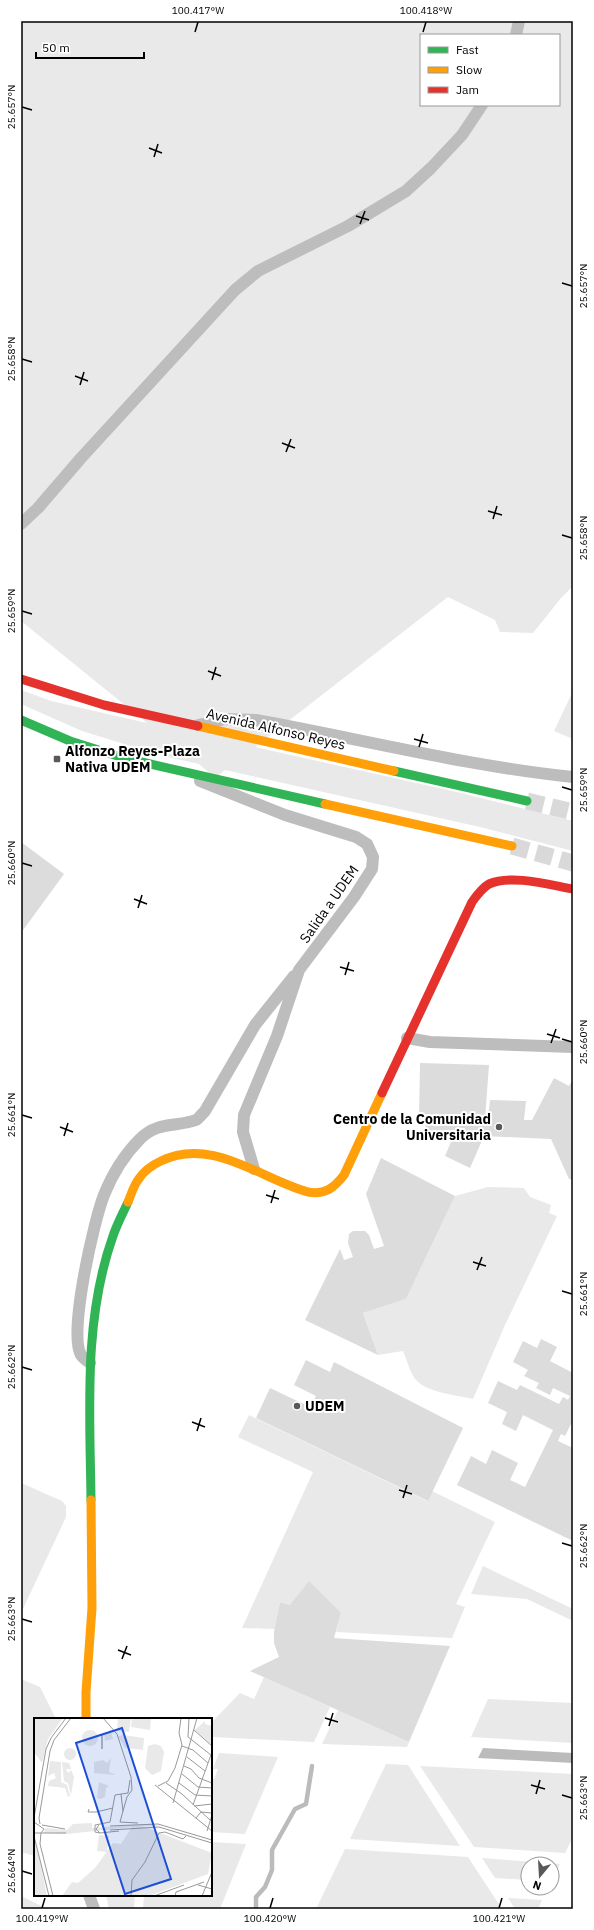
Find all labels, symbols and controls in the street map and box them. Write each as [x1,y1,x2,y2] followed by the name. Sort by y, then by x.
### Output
[172,4,224,17] text: 100.417°W
[400,4,452,17] text: 100.418°W
[36,34,144,60] scale bar
[420,34,560,106] legend
[42,40,70,55] text: 50 m
[456,42,479,57] text: Fast
[456,62,482,77] text: Slow
[456,82,479,97] text: Jam
[5,85,18,129] text: 25.657°N
[577,264,590,308] text: 25.657°N
[5,337,18,381] text: 25.658°N
[577,516,590,560] text: 25.658°N
[5,589,18,633] text: 25.659°N
[205,704,348,754] street label: Avenida Alfonso Reyes
[65,742,200,776] place label: Alfonzo Reyes-Plaza Nativa UDEM
[52,754,62,764] marker: Alfonzo Reyes-Plaza Nativa UDEM
[577,768,590,812] text: 25.659°N
[5,841,18,885] text: 25.660°N
[296,862,362,946] street label: Salida a UDEM
[577,1020,590,1064] text: 25.660°N
[5,1093,18,1137] text: 25.661°N
[333,1110,491,1144] place label: Centro de la Comunidad Universitaria
[494,1122,504,1132] marker: Centro de la Comunidad Universitaria
[577,1272,590,1316] text: 25.661°N
[5,1345,18,1389] text: 25.662°N
[305,1397,344,1415] place label: UDEM
[292,1401,302,1411] marker: UDEM
[577,1524,590,1568] text: 25.662°N
[5,1597,18,1641] text: 25.663°N
[34,1718,212,1896] inset map
[577,1776,590,1820] text: 25.663°N
[5,1849,18,1893] text: 25.664°N
[520,1856,560,1896] north arrow
[531,1878,543,1893] text: N
[16,1912,68,1925] text: 100.419°W
[244,1912,296,1925] text: 100.420°W
[473,1912,525,1925] text: 100.421°W

